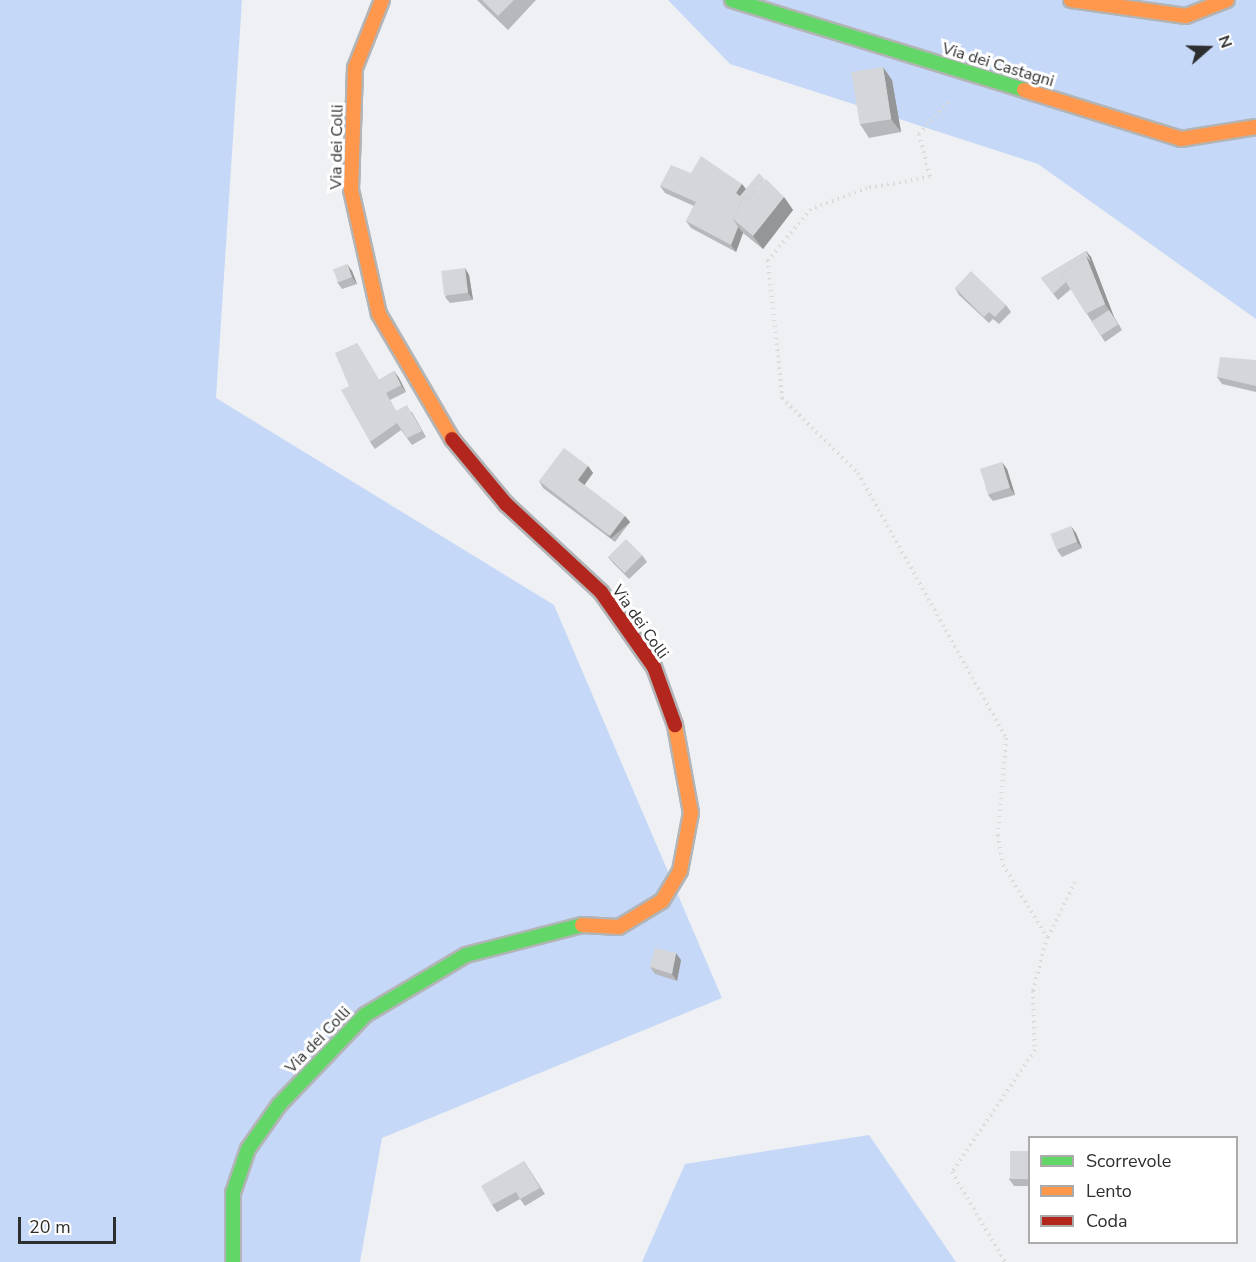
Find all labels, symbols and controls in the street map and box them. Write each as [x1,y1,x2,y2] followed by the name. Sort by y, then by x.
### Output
[1178,18,1238,78] north arrow
[1213,32,1237,51] text: N
[940,39,1056,91] street label: Via dei Castagni
[327,104,347,190] street label: Via dei Colli
[608,582,672,662] street label: Via dei Colli
[281,1003,355,1077] street label: Via dei Colli
[1028,1136,1238,1244] legend
[1086,1149,1171,1173] text: Scorrevole
[1086,1179,1132,1203] text: Lento
[21,1205,118,1243] scale bar
[1086,1209,1128,1233] text: Coda
[29,1215,71,1239] text: 20 m

